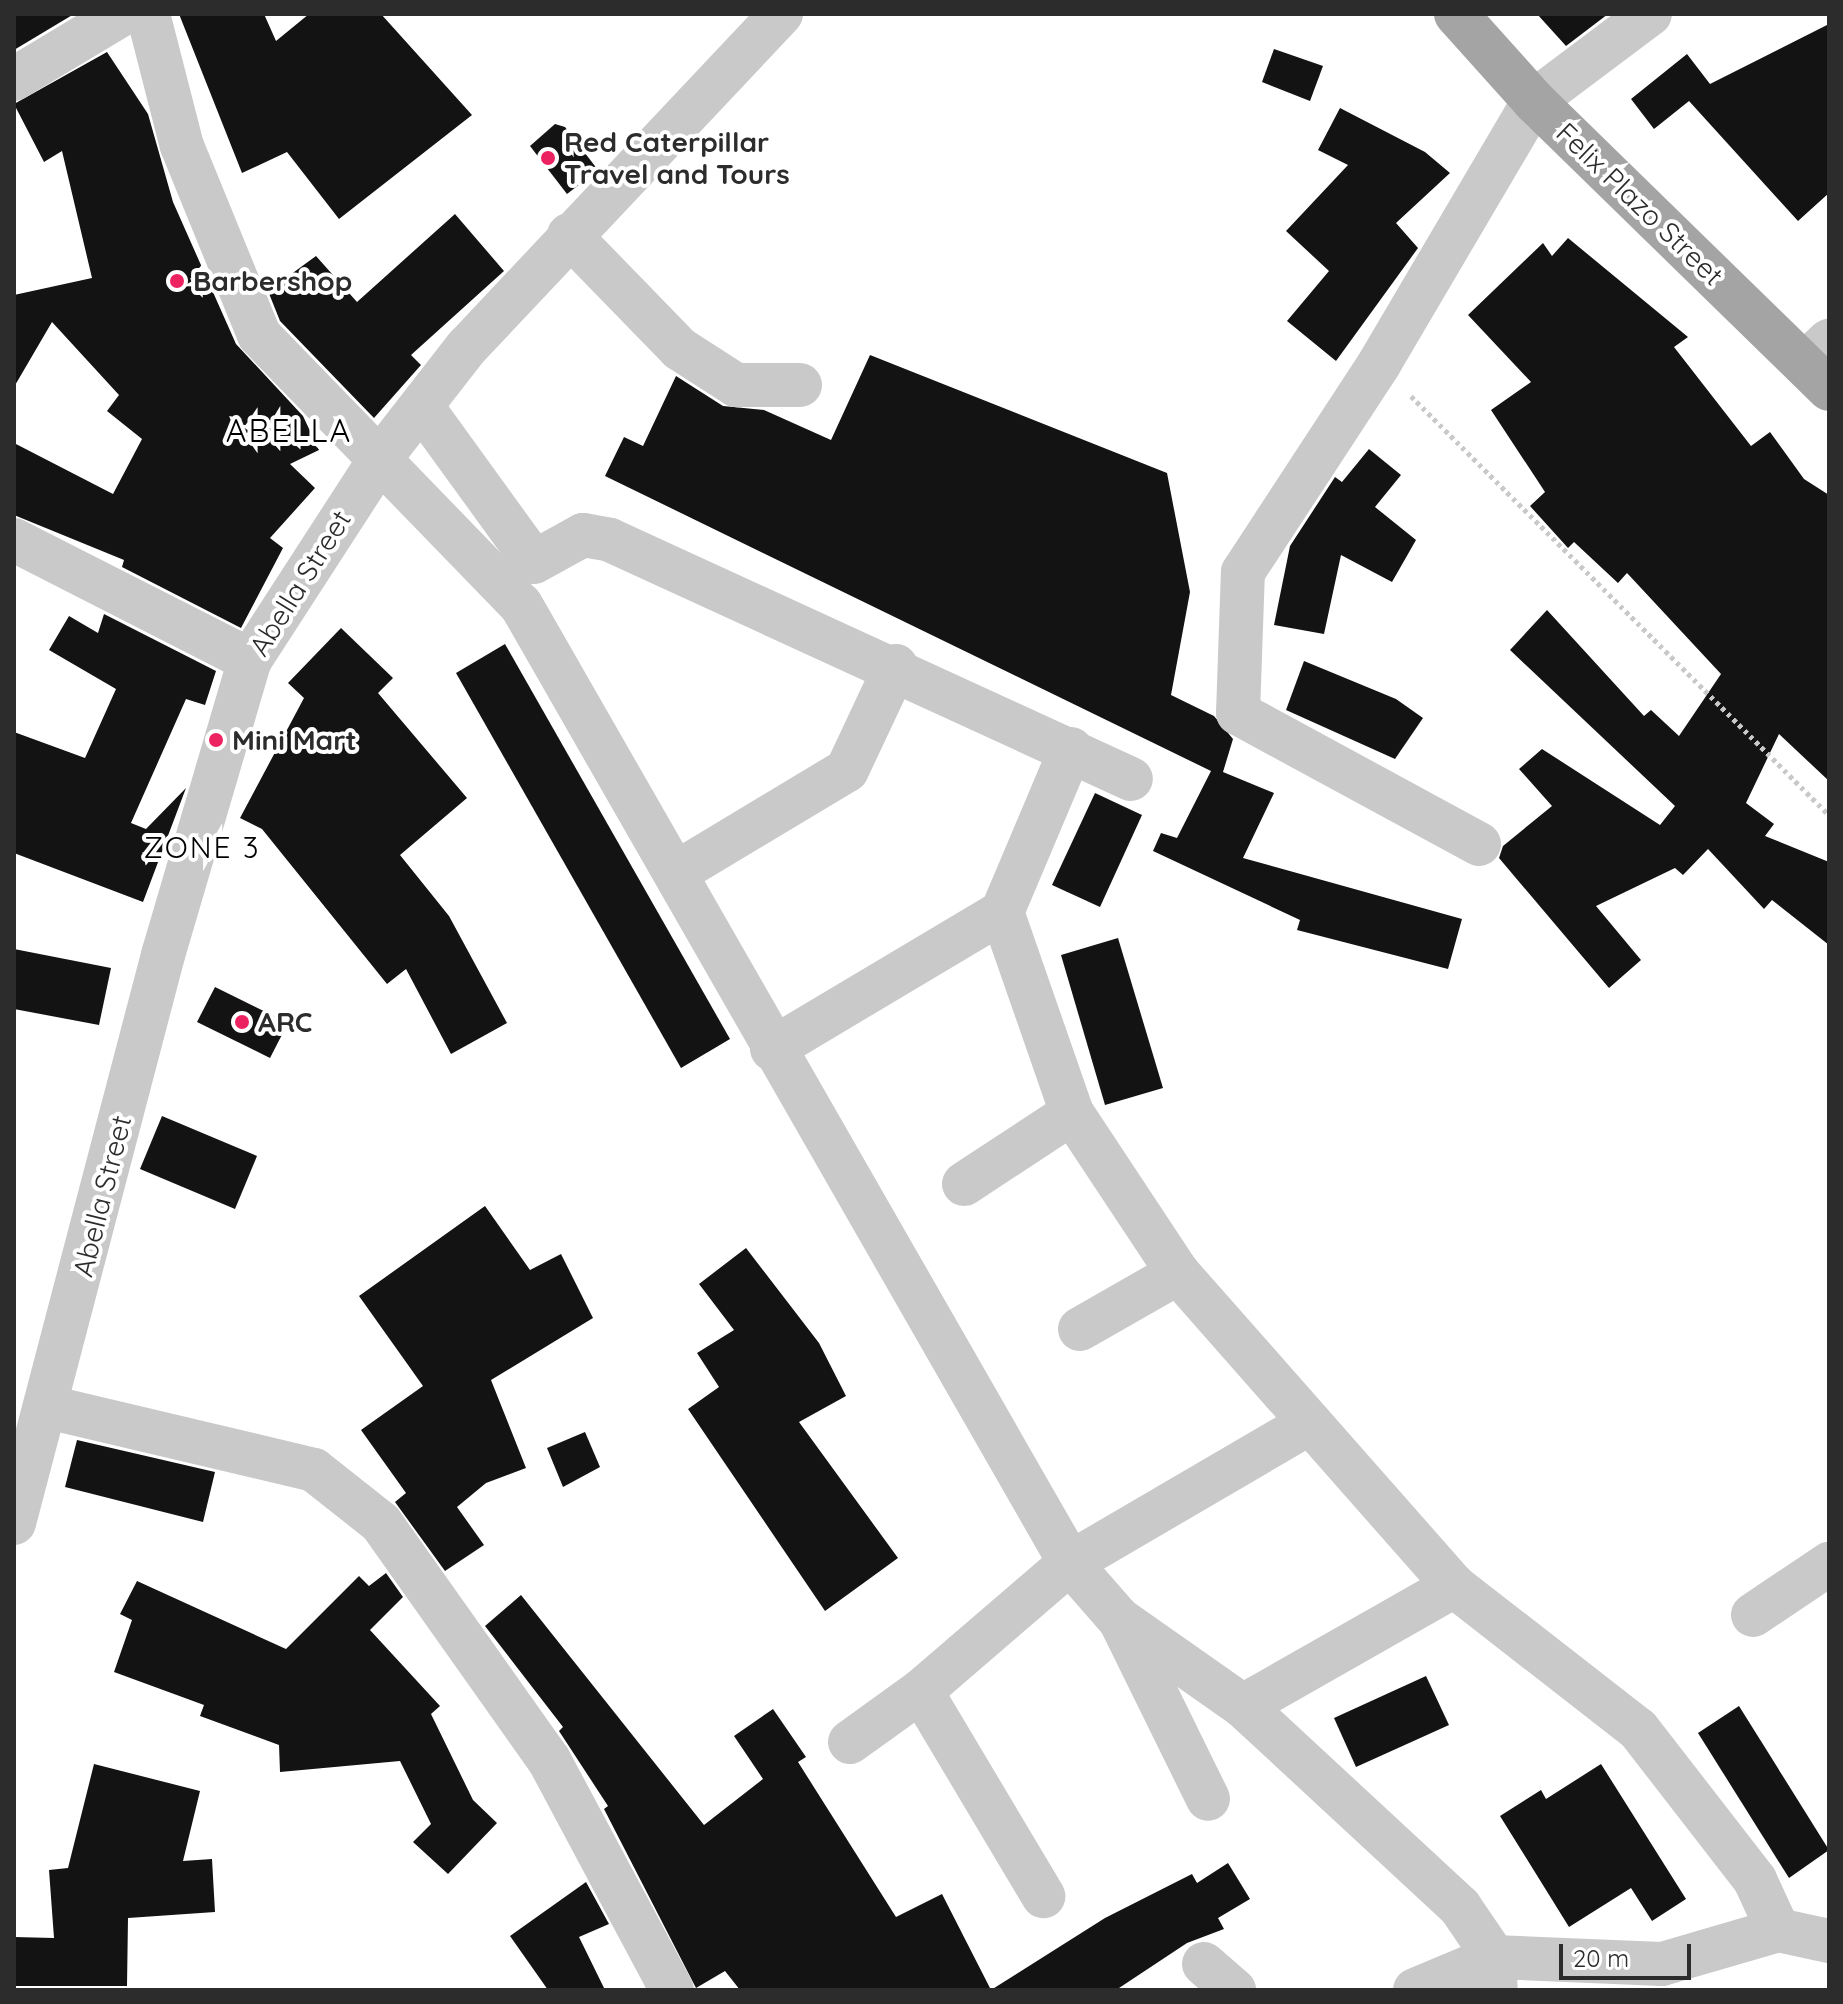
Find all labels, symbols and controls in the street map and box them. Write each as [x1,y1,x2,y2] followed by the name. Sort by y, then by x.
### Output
[1549,116,1731,292] street label: Felix Plazo Street
[564,125,790,191] place label: Red Caterpillar Travel and Tours
[539,149,557,167] marker: Red Caterpillar Travel and Tours
[193,264,352,298] place label: Barbershop
[168,272,186,290] marker: Barbershop
[226,411,352,449] district label: ABELLA
[242,504,358,662] street label: Abella Street
[232,723,357,757] place label: Mini Mart
[207,731,225,749] marker: Mini Mart
[144,829,260,865] district label: ZONE 3
[258,1005,312,1039] place label: ARC
[233,1013,251,1031] marker: ARC
[66,1112,138,1280] street label: Abella Street
[1563,1928,1695,1978] scale bar
[1573,1943,1629,1973] text: 20 m

